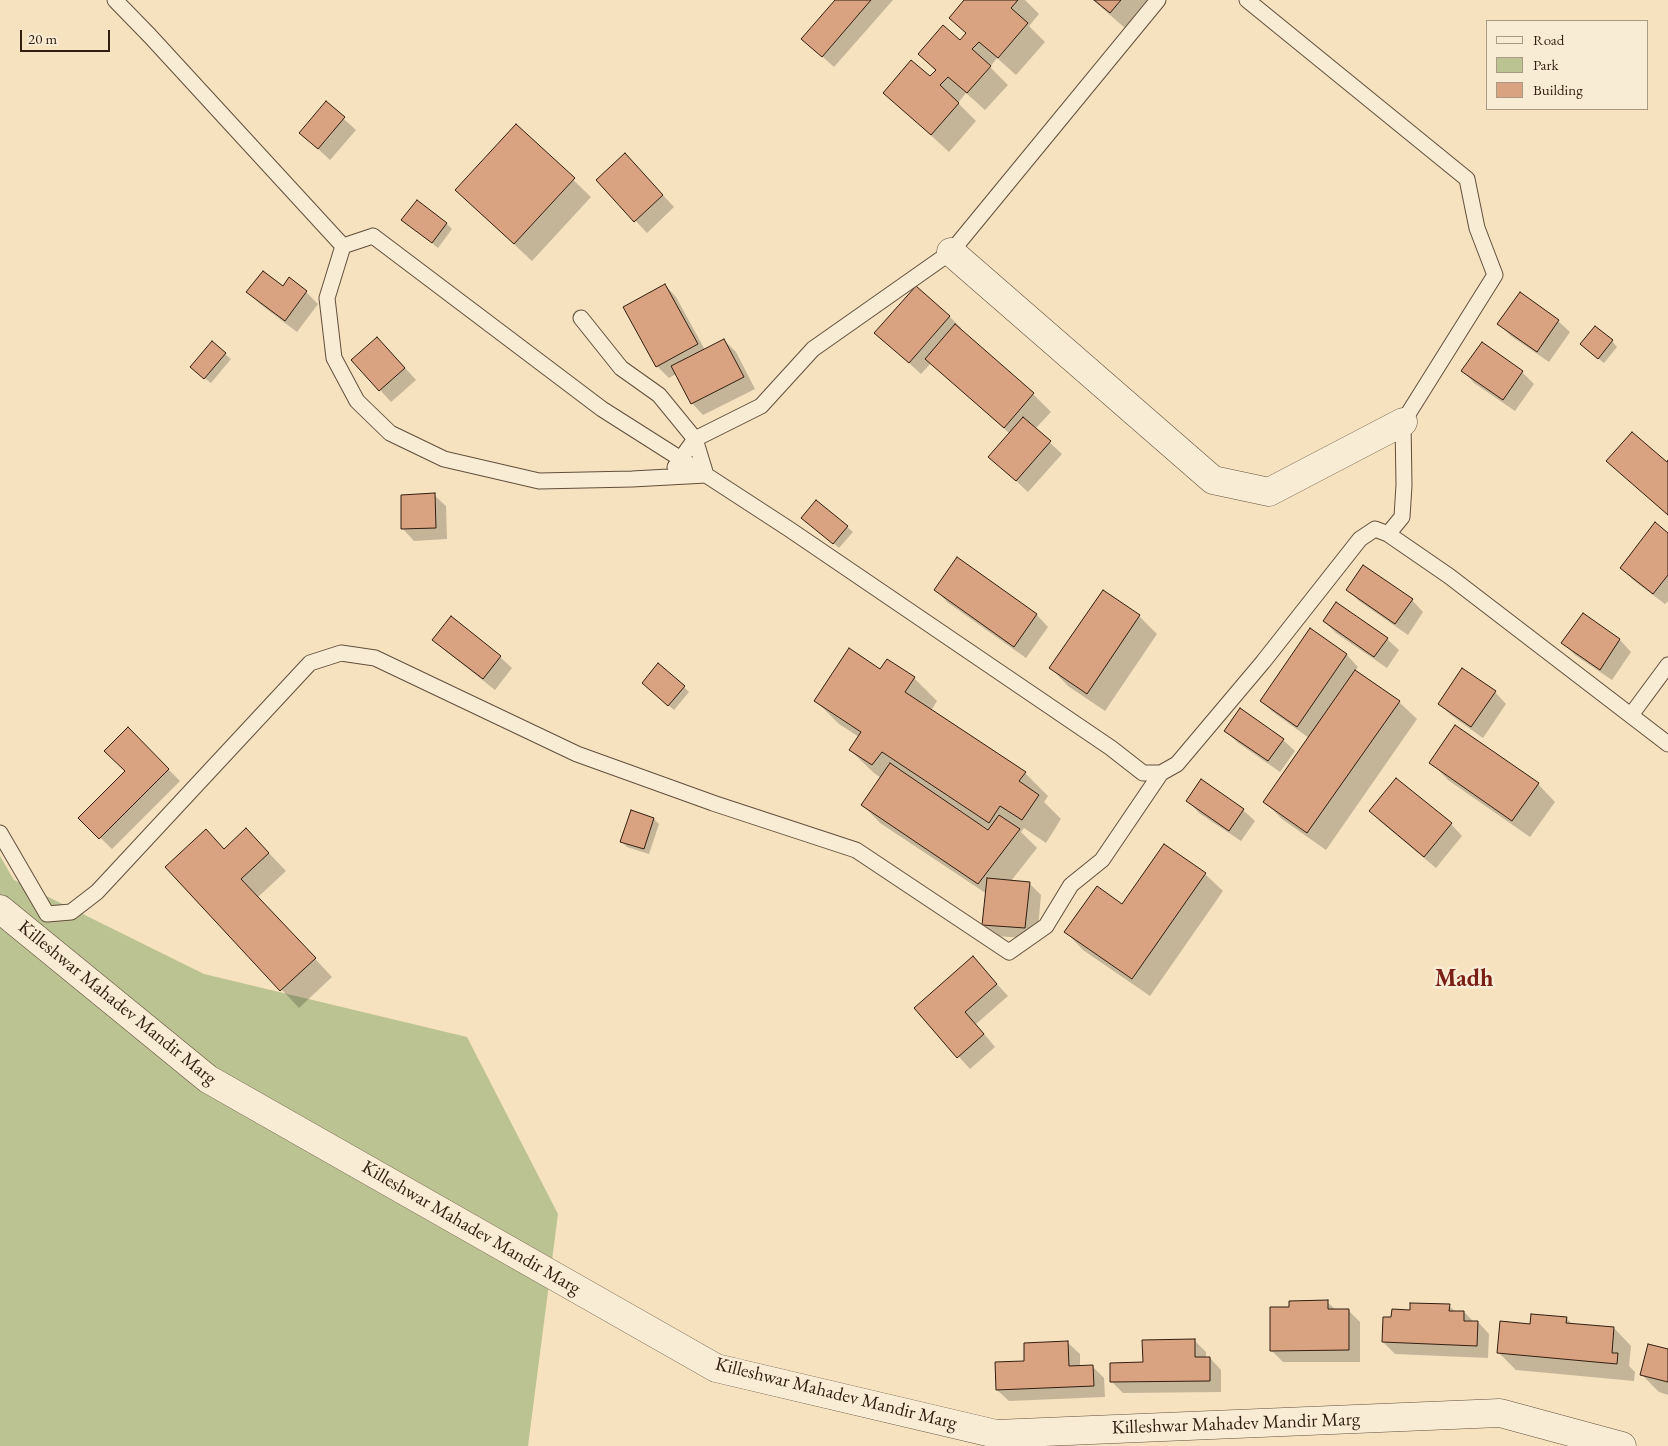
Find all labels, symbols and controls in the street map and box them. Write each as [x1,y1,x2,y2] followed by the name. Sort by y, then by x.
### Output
[22,20,112,52] scale bar
[1486,20,1648,110] legend
[28,29,57,48] text: 20 m
[1533,30,1564,49] text: Road
[1533,55,1559,74] text: Park
[1533,80,1583,99] text: Building
[13,916,221,1090] street label: Killeshwar Mahadev Mandir Marg
[1435,965,1493,993] district label: Madh
[358,1156,584,1300] street label: Killeshwar Mahadev Mandir Marg
[713,1353,959,1435] street label: Killeshwar Mahadev Mandir Marg
[1111,1408,1361,1440] street label: Killeshwar Mahadev Mandir Marg

